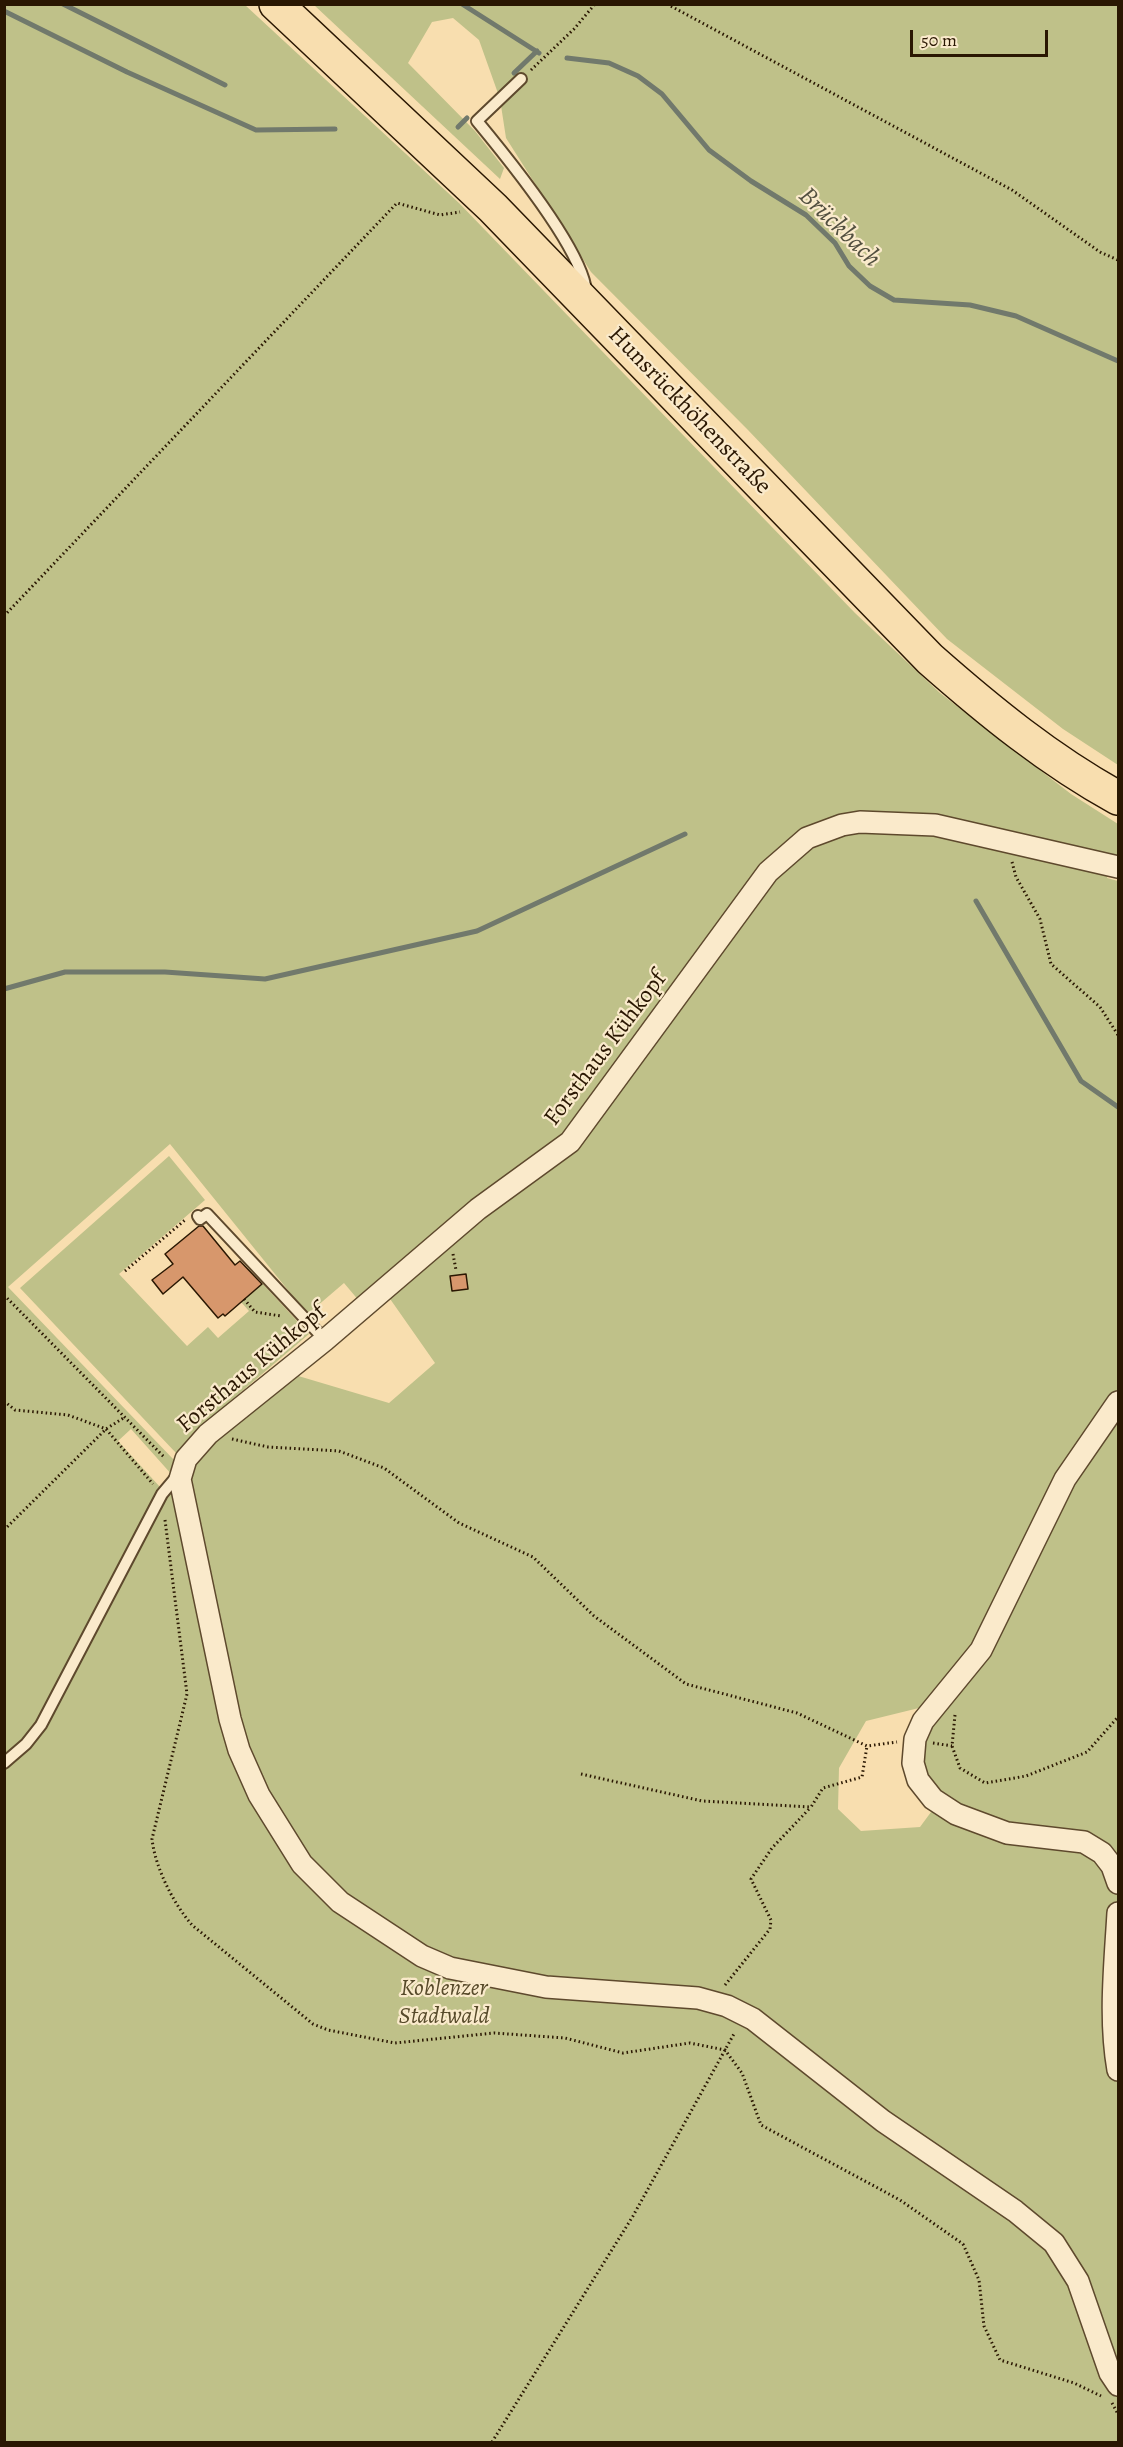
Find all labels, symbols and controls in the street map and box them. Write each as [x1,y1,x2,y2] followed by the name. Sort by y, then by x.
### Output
[913,18,1051,56] scale bar
[921,28,957,52] text: 50 m
[791,181,887,275] water label: Brückbach
[601,321,777,501] street label: Hunsrückhöhenstraße
[539,966,673,1132] street label: Forsthaus Kühkopf
[172,1298,332,1440] street label: Forsthaus Kühkopf
[398,1975,490,2031] park label: Koblenzer Stadtwald

